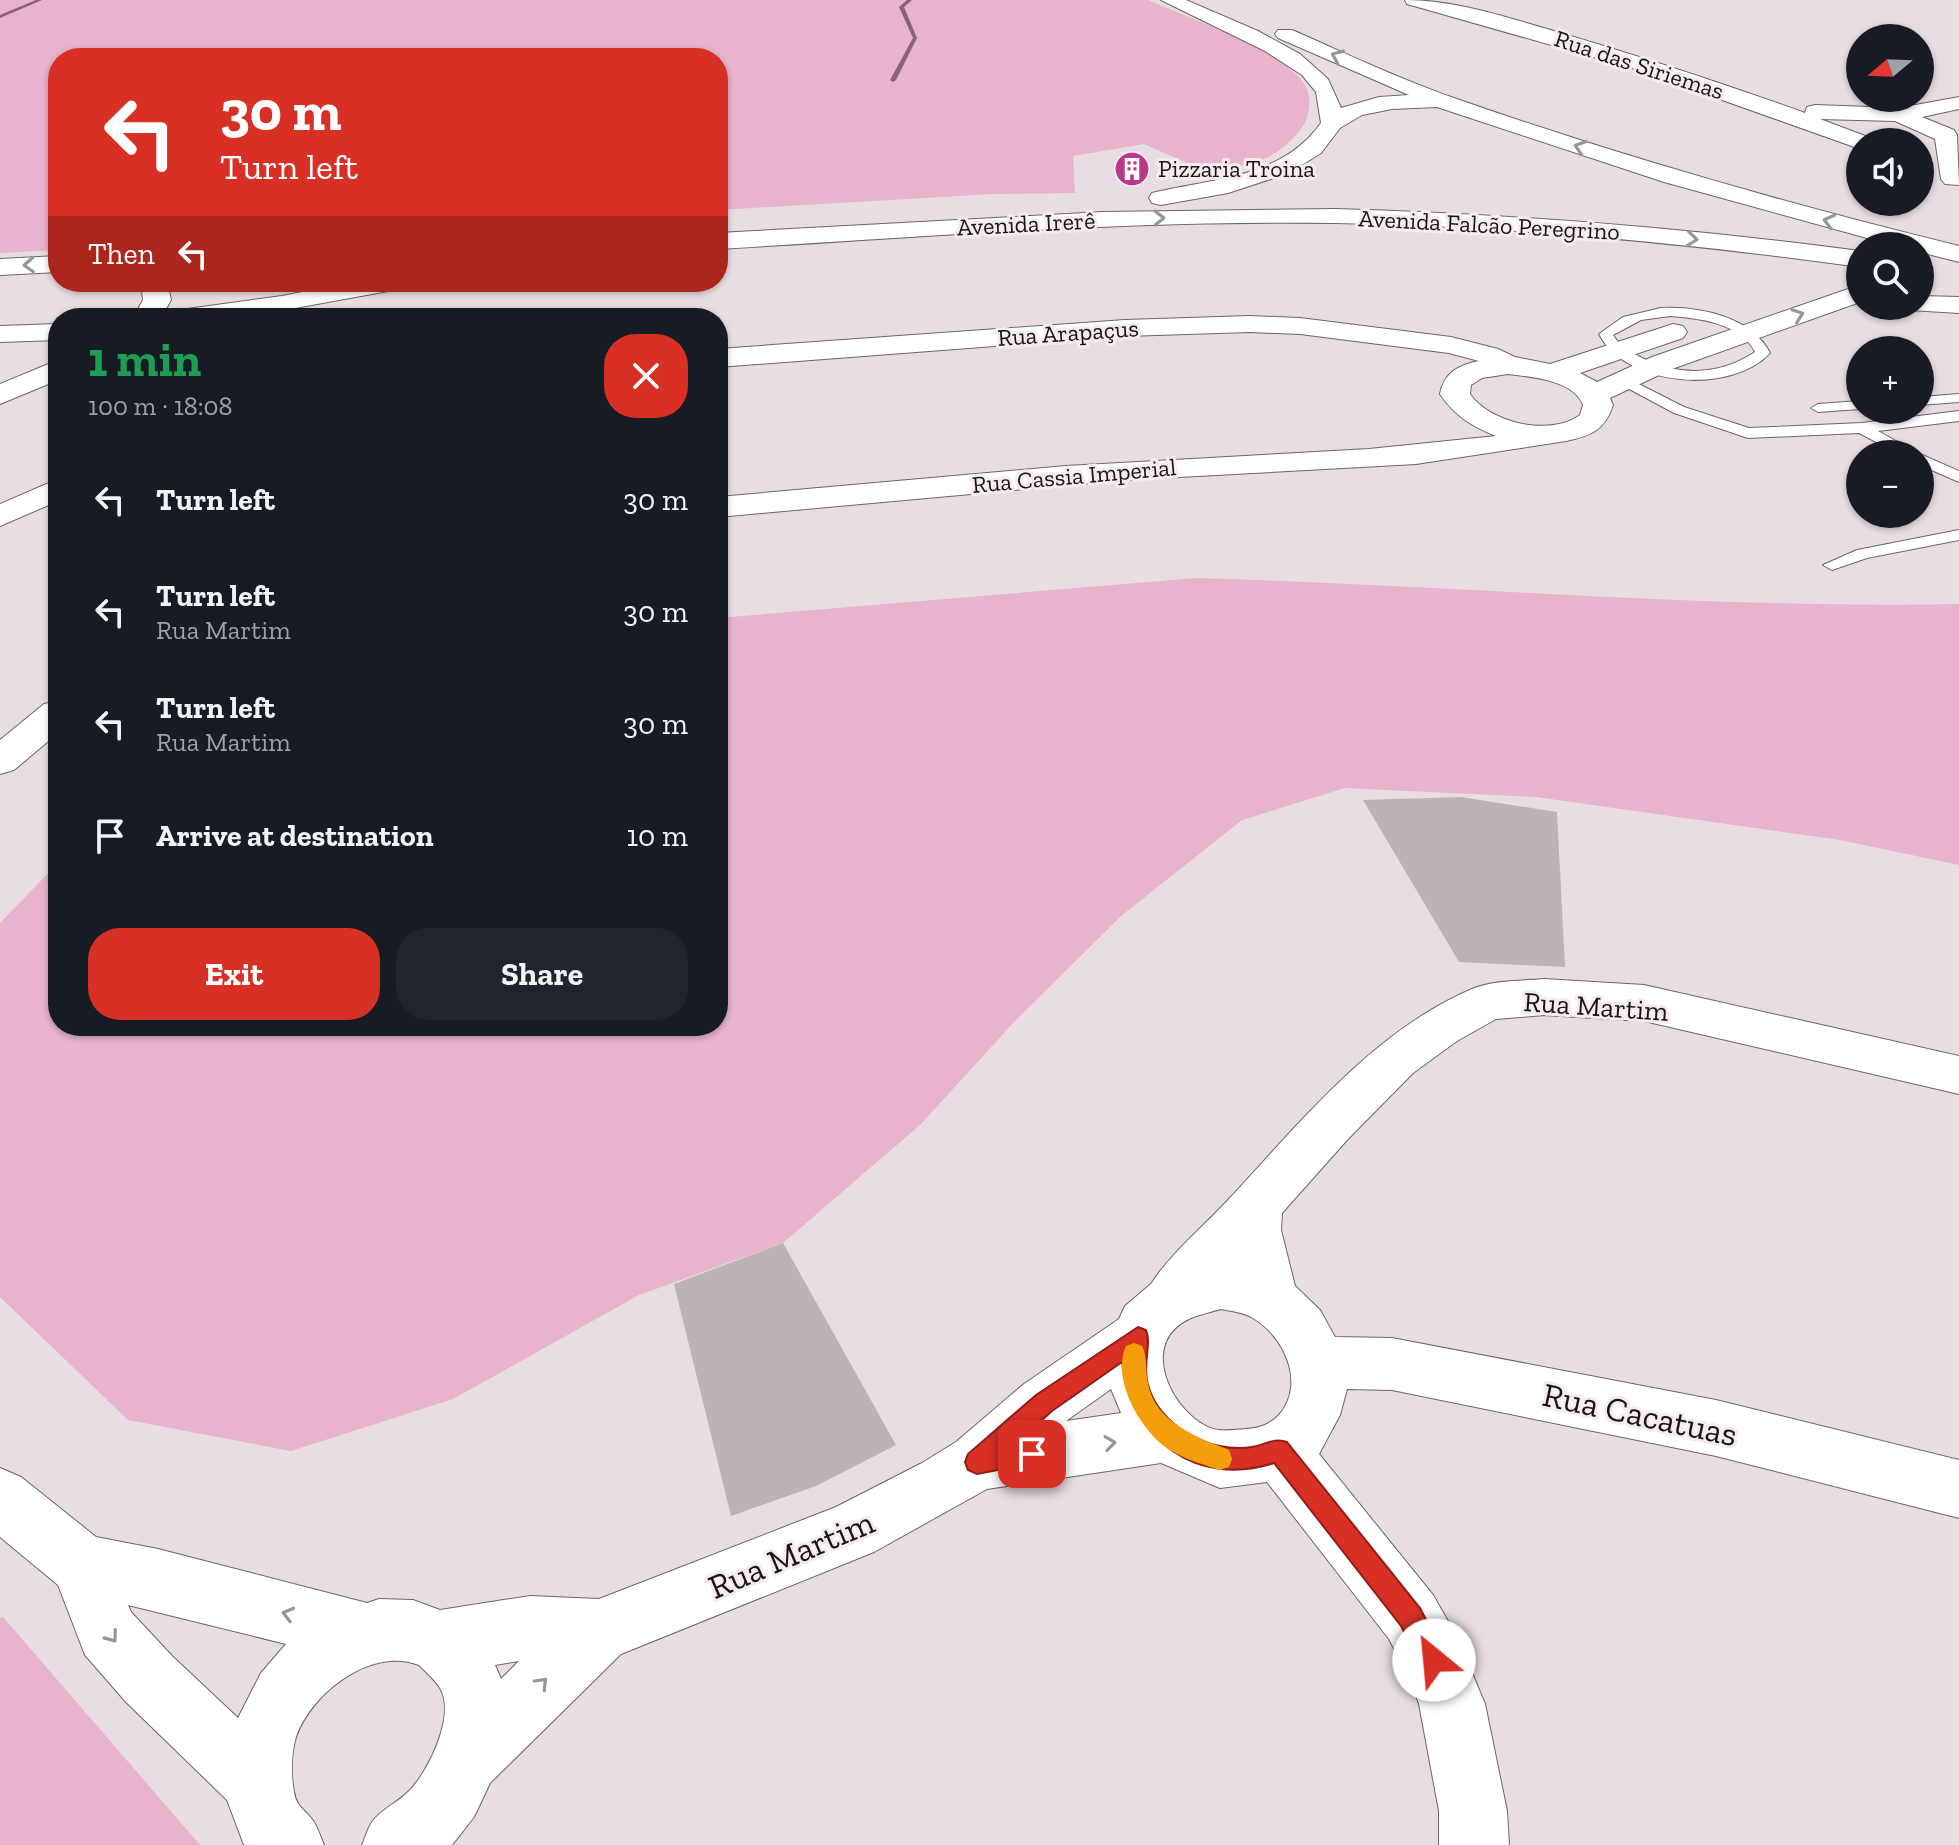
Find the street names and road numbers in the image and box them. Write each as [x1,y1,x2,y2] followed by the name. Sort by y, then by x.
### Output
[1551,23,1728,106] street label: Rua das Siriemas
[1358,203,1620,246] street label: Avenida Falcão Peregrino
[956,205,1096,242] street label: Avenida Irerê
[996,313,1140,352] street label: Rua Arapaçus
[971,452,1177,499] street label: Rua Cassia Imperial
[1523,985,1669,1028] street label: Rua Martim
[1539,1374,1741,1455] street label: Rua Cacatuas
[702,1501,881,1608] street label: Rua Martim

